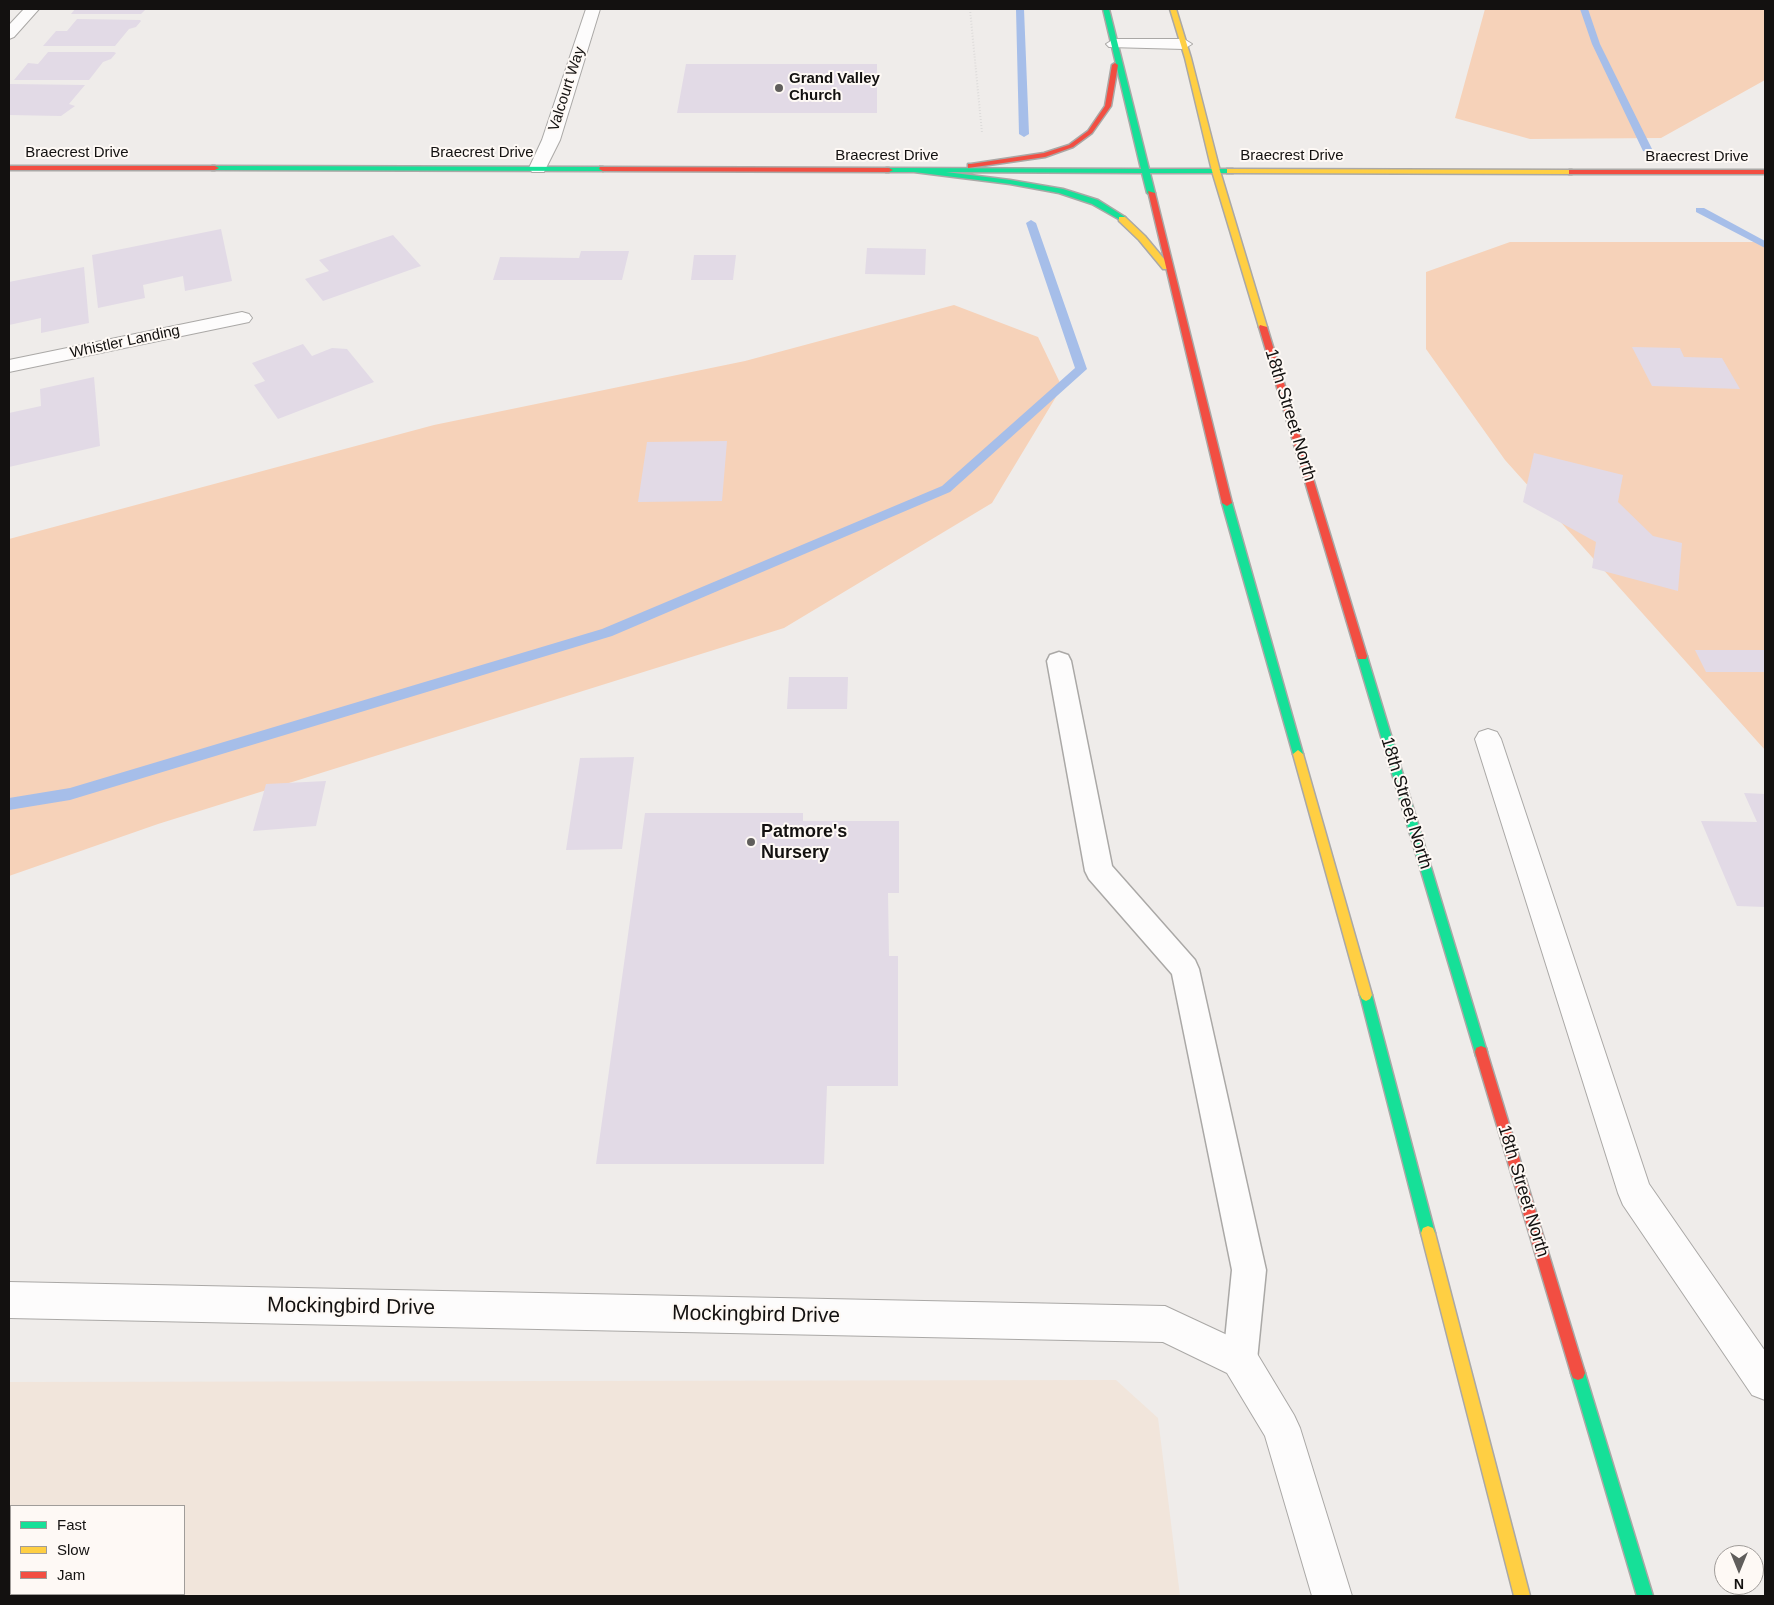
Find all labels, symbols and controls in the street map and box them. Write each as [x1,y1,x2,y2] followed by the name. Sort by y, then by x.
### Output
[545,45,589,133] street label: Valcourt Way
[789,70,880,105] place label: Grand Valley Church
[773,82,785,94] marker: Grand Valley Church
[25,144,129,162] street label: Braecrest Drive
[430,144,534,162] street label: Braecrest Drive
[835,147,939,165] street label: Braecrest Drive
[1240,147,1344,165] street label: Braecrest Drive
[1645,148,1749,166] street label: Braecrest Drive
[68,322,182,362] street label: Whistler Landing
[1260,346,1320,484] street label: 18th Street North
[1376,734,1436,872] street label: 18th Street North
[761,821,847,864] place label: Patmore's Nursery
[745,836,757,848] marker: Patmore's Nursery
[1493,1122,1553,1260] street label: 18th Street North
[267,1293,435,1321] street label: Mockingbird Drive
[672,1301,840,1329] street label: Mockingbird Drive
[10,1505,185,1595] legend
[57,1516,86,1533] text: Fast
[57,1541,90,1558] text: Slow
[1714,1545,1764,1595] north arrow
[57,1566,85,1583] text: Jam
[1734,1576,1744,1592] text: N

